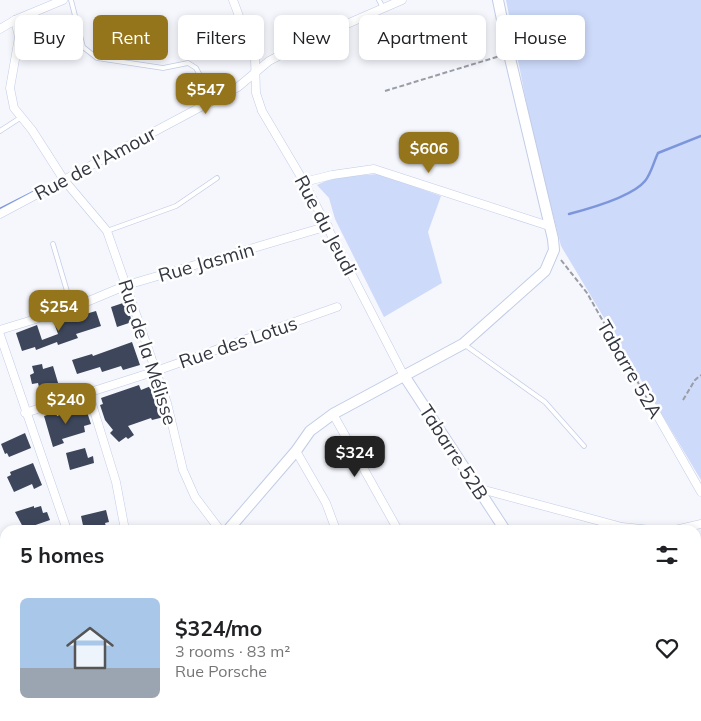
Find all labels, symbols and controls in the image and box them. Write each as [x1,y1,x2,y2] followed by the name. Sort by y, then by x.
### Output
[15,15,83,60] chip: Buy
[93,15,168,60] chip: Rent
[178,15,264,60] chip: Filters
[274,15,349,60] chip: New
[359,15,486,60] chip: Apartment
[496,15,585,60] chip: House
[176,72,236,115] pin: $547
[187,79,225,99] text: $547
[30,121,160,205] street label: Rue de l'Amour
[399,132,459,174] pin: $606
[410,138,448,158] text: $606
[290,171,362,279] street label: Rue du Jeudi
[155,237,257,287] street label: Rue Jasmin
[113,276,183,428] street label: Rue de la Mélisse
[29,290,89,332] pin: $254
[40,296,78,316] text: $254
[176,311,300,373] street label: Rue des Lotus
[592,315,668,423] street label: Tabarre 52A
[36,382,96,425] pin: $240
[47,389,85,409] text: $240
[414,400,494,504] street label: Tabarre 52B
[325,436,385,478] pin: $324
[336,442,374,462] text: $324
[653,541,681,569] icon: filters
[20,542,104,568] text: 5 homes
[175,615,262,641] text: $324/mo
[60,618,120,678] icon: home
[653,634,681,662] icon: heart
[175,641,290,661] text: 3 rooms · 83 m²
[175,661,267,681] text: Rue Porsche

